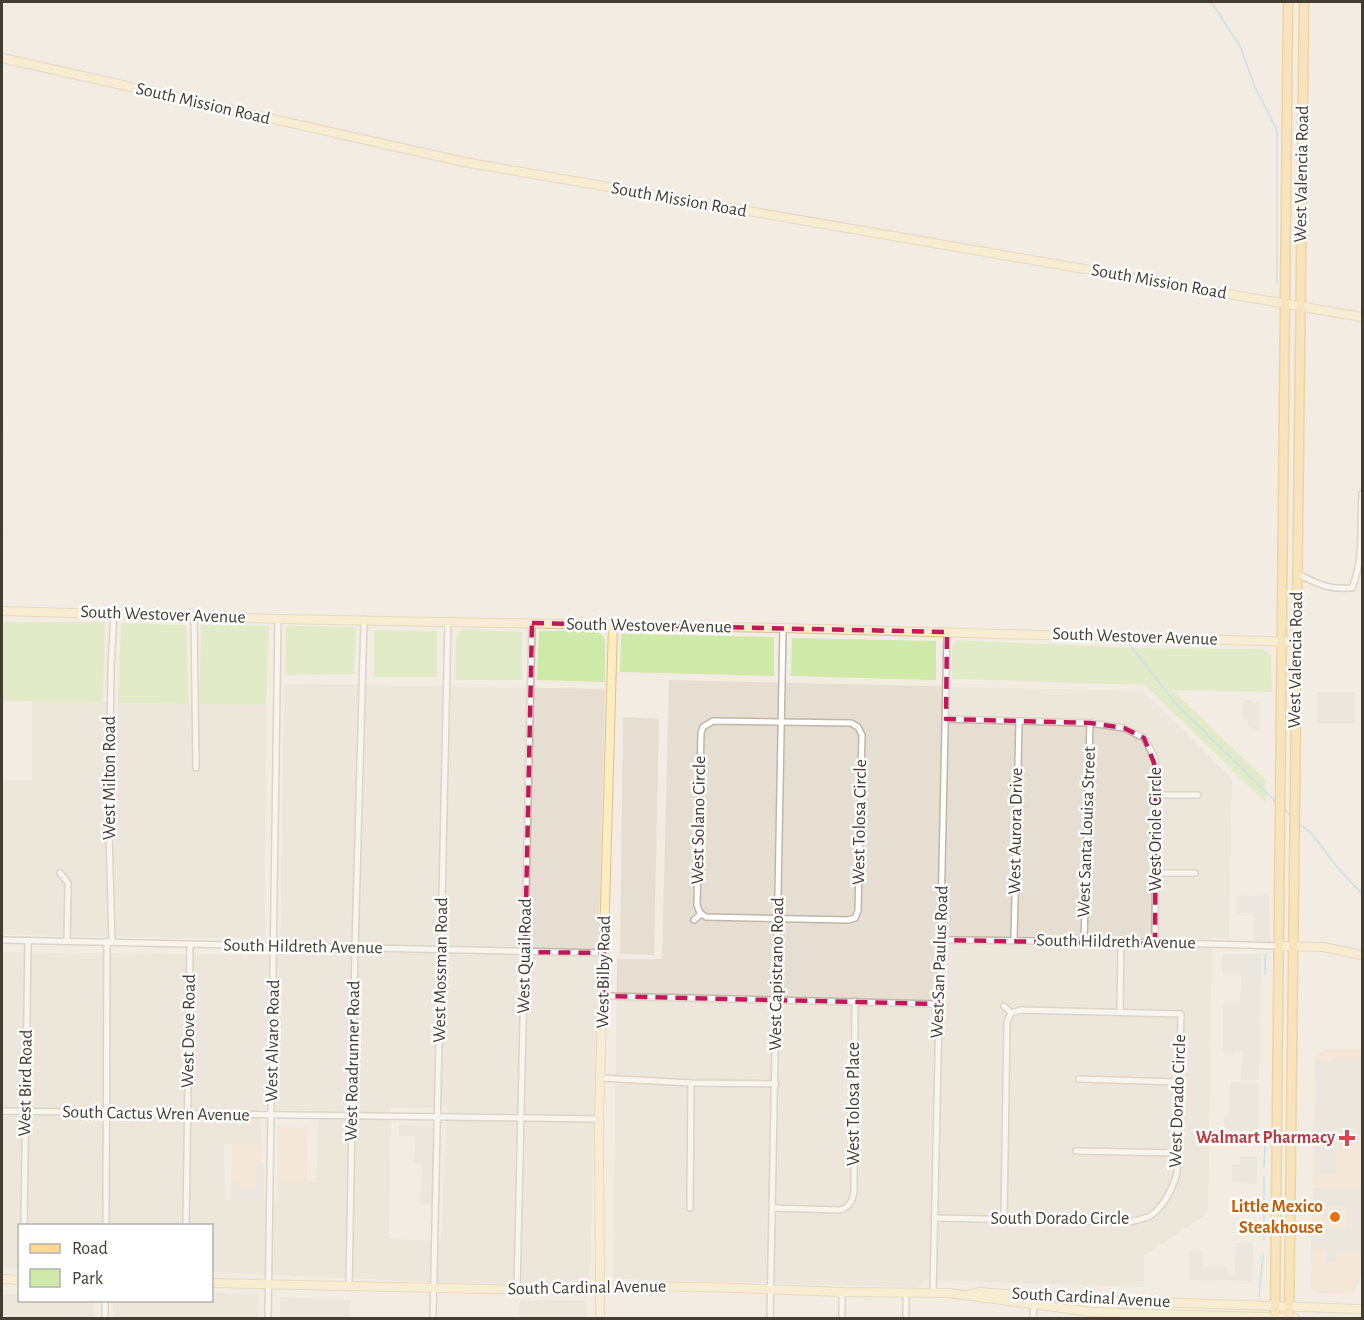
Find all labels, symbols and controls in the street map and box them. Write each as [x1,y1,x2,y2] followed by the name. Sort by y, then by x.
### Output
[134,80,272,128] street label: South Mission Road
[1292,105,1312,243] street label: West Valencia Road
[610,179,748,221] street label: South Mission Road
[1090,261,1228,303] street label: South Mission Road
[1286,591,1306,729] street label: West Valencia Road
[80,603,246,627] street label: South Westover Avenue
[566,616,732,636] street label: South Westover Avenue
[1052,625,1218,649] street label: South Westover Avenue
[101,716,119,840] street label: West Milton Road
[1075,746,1099,918] street label: West Santa Louisa Street
[689,755,709,885] street label: West Solano Circle
[850,759,870,885] street label: West Tolosa Circle
[1006,767,1026,895] street label: West Aurora Drive
[1147,767,1165,891] street label: West Oriole Circle
[928,885,952,1039] street label: West San Paulus Road
[431,897,451,1043] street label: West Mossman Road
[767,897,787,1051] street label: West Capistrano Road
[515,898,535,1014] street label: West Quail Road
[594,915,614,1029] street label: West Bilby Road
[1036,932,1196,952] street label: South Hildreth Avenue
[223,937,383,957] street label: South Hildreth Avenue
[179,974,199,1088] street label: West Dove Road
[263,980,283,1102] street label: West Alvaro Road
[343,980,363,1142] street label: West Roadrunner Road
[16,1029,36,1137] street label: West Bird Road
[1167,1034,1189,1168] street label: West Dorado Circle
[845,1042,863,1166] street label: West Tolosa Place
[62,1103,250,1125] street label: South Cactus Wren Avenue
[1196,1129,1336,1147] place label: Walmart Pharmacy
[1340,1131,1354,1145] marker: Walmart Pharmacy
[1231,1198,1323,1237] place label: Little Mexico Steakhouse
[991,1210,1129,1228] street label: South Dorado Circle
[1328,1210,1342,1224] marker: Little Mexico Steakhouse
[18,1224,213,1302] legend
[72,1240,108,1258] text: Road
[72,1270,104,1288] text: Park
[508,1278,666,1298] street label: South Cardinal Avenue
[1011,1285,1171,1311] street label: South Cardinal Avenue

